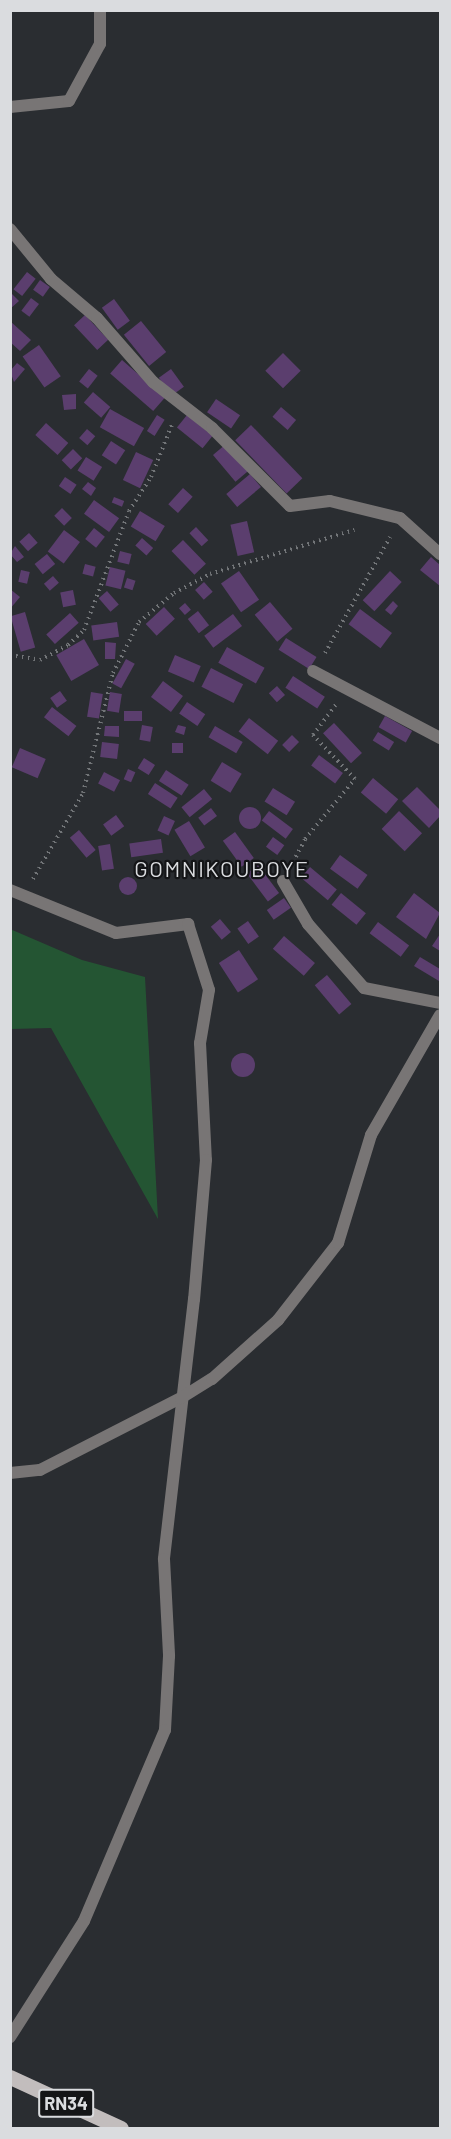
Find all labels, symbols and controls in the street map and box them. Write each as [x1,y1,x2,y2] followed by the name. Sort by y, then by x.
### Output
[134,856,310,882] district label: GOMNIKOUBOYE
[38,2088,94,2118] road number: RN34

